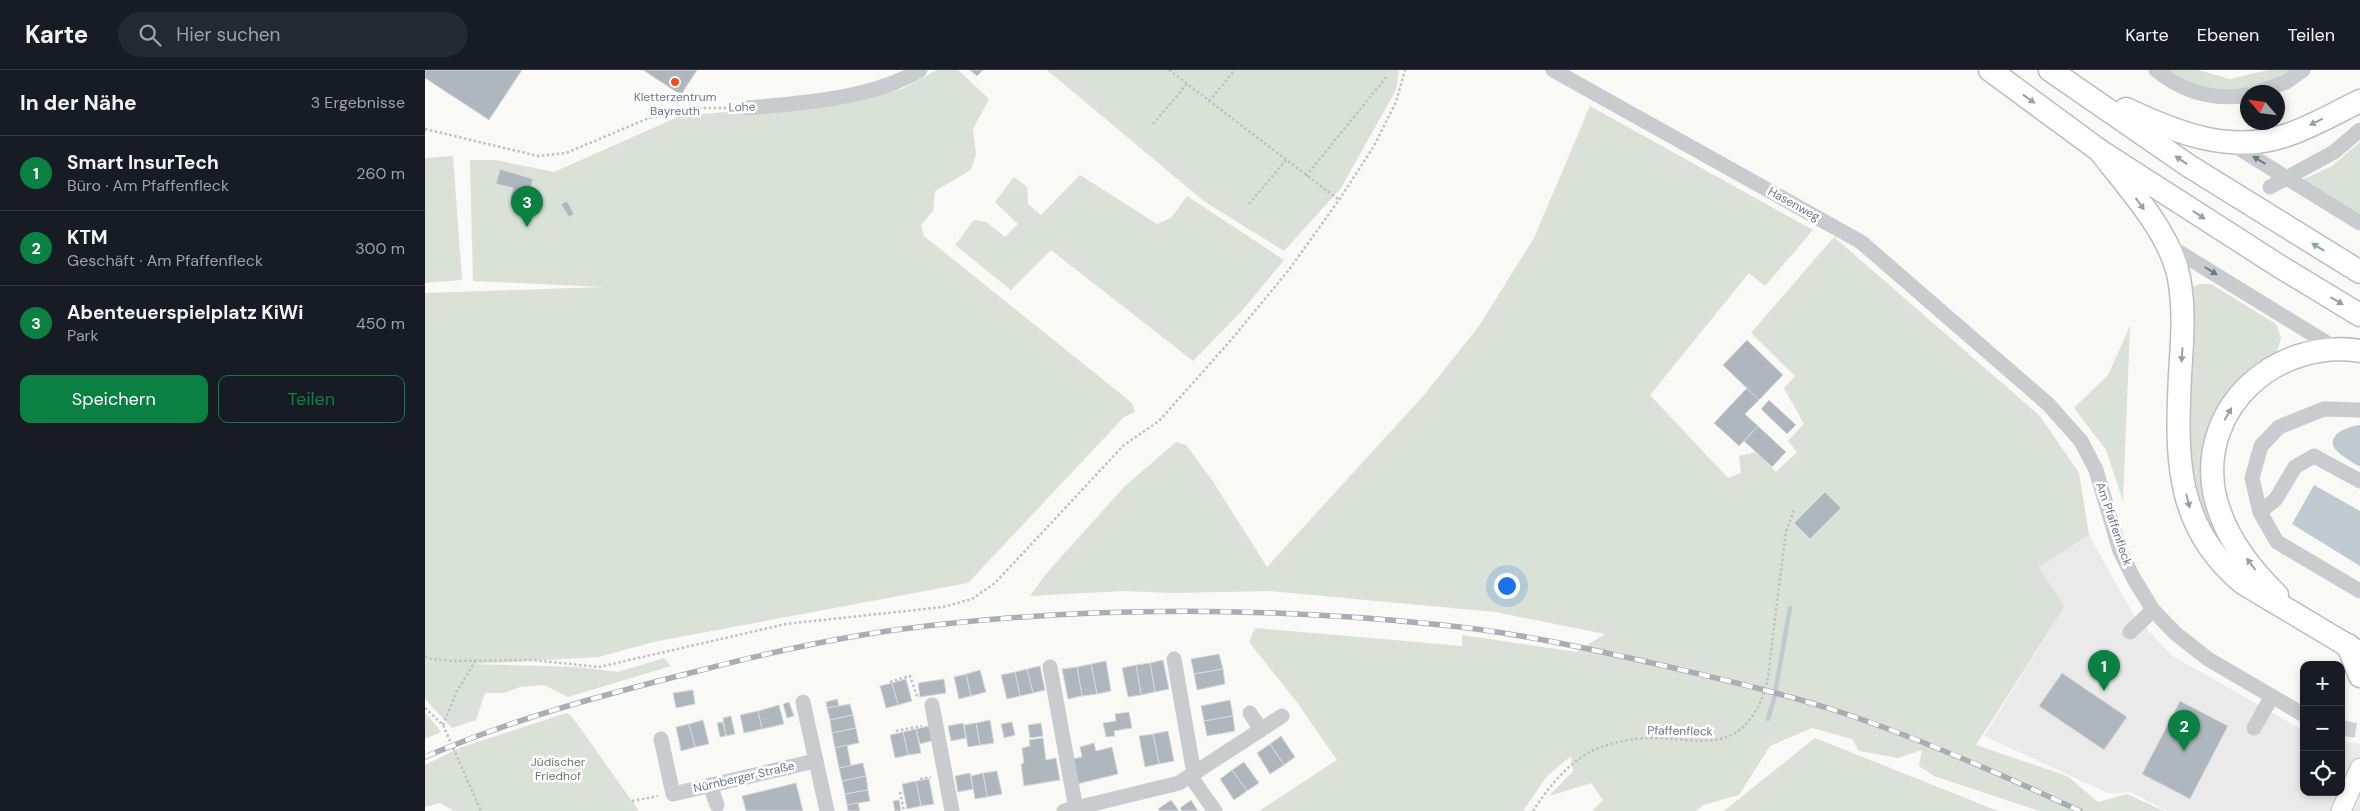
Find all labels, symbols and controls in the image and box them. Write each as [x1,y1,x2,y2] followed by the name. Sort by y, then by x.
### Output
[118,12,468,57] search box
[25,19,88,50] text: Karte
[136,21,164,49] icon: search
[176,22,281,47] text: Hier suchen
[2125,23,2169,47] text: Karte
[2197,23,2259,47] text: Ebenen
[2287,23,2335,47] text: Teilen
[669,76,681,88] marker: Kletterzentrum Bayreuth
[2240,85,2285,130] north arrow
[20,89,137,117] text: In der Nähe
[634,89,716,119] place label: Kletterzentrum Bayreuth
[311,92,405,113] text: 3 Ergebnisse
[2022,94,2036,104] one-way arrow
[728,99,756,115] street label: Lohe
[2309,118,2323,126] one-way arrow
[67,150,219,175] text: Smart InsurTech
[2174,155,2188,165] one-way arrow
[2253,156,2266,165] one-way arrow
[33,163,39,184] text: 1
[356,163,405,184] text: 260 m
[67,175,229,196] text: Büro · Am Pfaffenfleck
[1765,183,1823,225] street label: Hasenweg
[511,186,543,227] pin: 3
[2135,197,2145,210] one-way arrow
[2193,211,2206,220] one-way arrow
[67,225,108,250] text: KTM
[31,238,41,259] text: 2
[355,238,405,259] text: 300 m
[2312,242,2325,251] one-way arrow
[67,250,263,271] text: Geschäft · Am Pfaffenfleck
[2204,267,2217,276] one-way arrow
[2331,297,2344,306] one-way arrow
[67,300,303,325] text: Abenteuerspielplatz KiWi
[31,313,41,334] text: 3
[356,313,405,334] text: 450 m
[67,325,99,346] text: Park
[2177,347,2185,363] one-way arrow
[20,375,208,423] button: Speichern
[218,375,405,423] button: Teilen
[2224,408,2233,421] one-way arrow
[2092,480,2136,568] street label: Am Pfaffenfleck
[2184,493,2192,508] one-way arrow
[2245,558,2256,571] one-way arrow
[1494,573,1520,599] your location
[2088,650,2120,691] pin: 1
[2300,661,2345,796] map controls
[2300,661,2345,706] button: +
[2300,706,2345,751] button: −
[2168,710,2200,751] pin: 2
[1647,722,1713,740] street label: Pfaffenfleck
[2300,751,2345,796] button: locate
[531,754,586,784] park label: Jüdischer Friedhof
[692,758,796,796] street label: Nürnberger Straße

